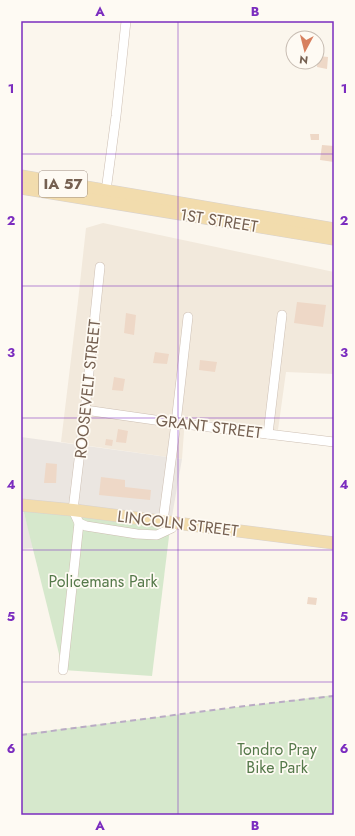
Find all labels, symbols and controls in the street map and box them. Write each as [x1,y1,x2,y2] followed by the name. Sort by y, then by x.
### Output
[94,2,105,21] text: A
[251,2,260,21] text: B
[285,30,325,70] north arrow
[298,51,309,68] text: N
[8,79,14,98] text: 1
[341,79,347,98] text: 1
[39,171,87,197] road number: IA 57
[178,203,260,238] street label: 1ST STREET
[7,211,15,230] text: 2
[340,211,348,230] text: 2
[69,318,106,460] street label: ROOSEVELT STREET
[7,343,15,362] text: 3
[340,343,348,362] text: 3
[155,409,264,444] street label: GRANT STREET
[6,475,16,494] text: 4
[339,475,349,494] text: 4
[116,505,240,542] street label: LINCOLN STREET
[48,570,159,593] park label: Policemans Park
[7,607,15,626] text: 5
[340,607,348,626] text: 5
[237,738,318,779] park label: Tondro Pray Bike Park
[7,739,16,758] text: 6
[340,739,349,758] text: 6
[94,816,105,835] text: A
[251,816,260,835] text: B

